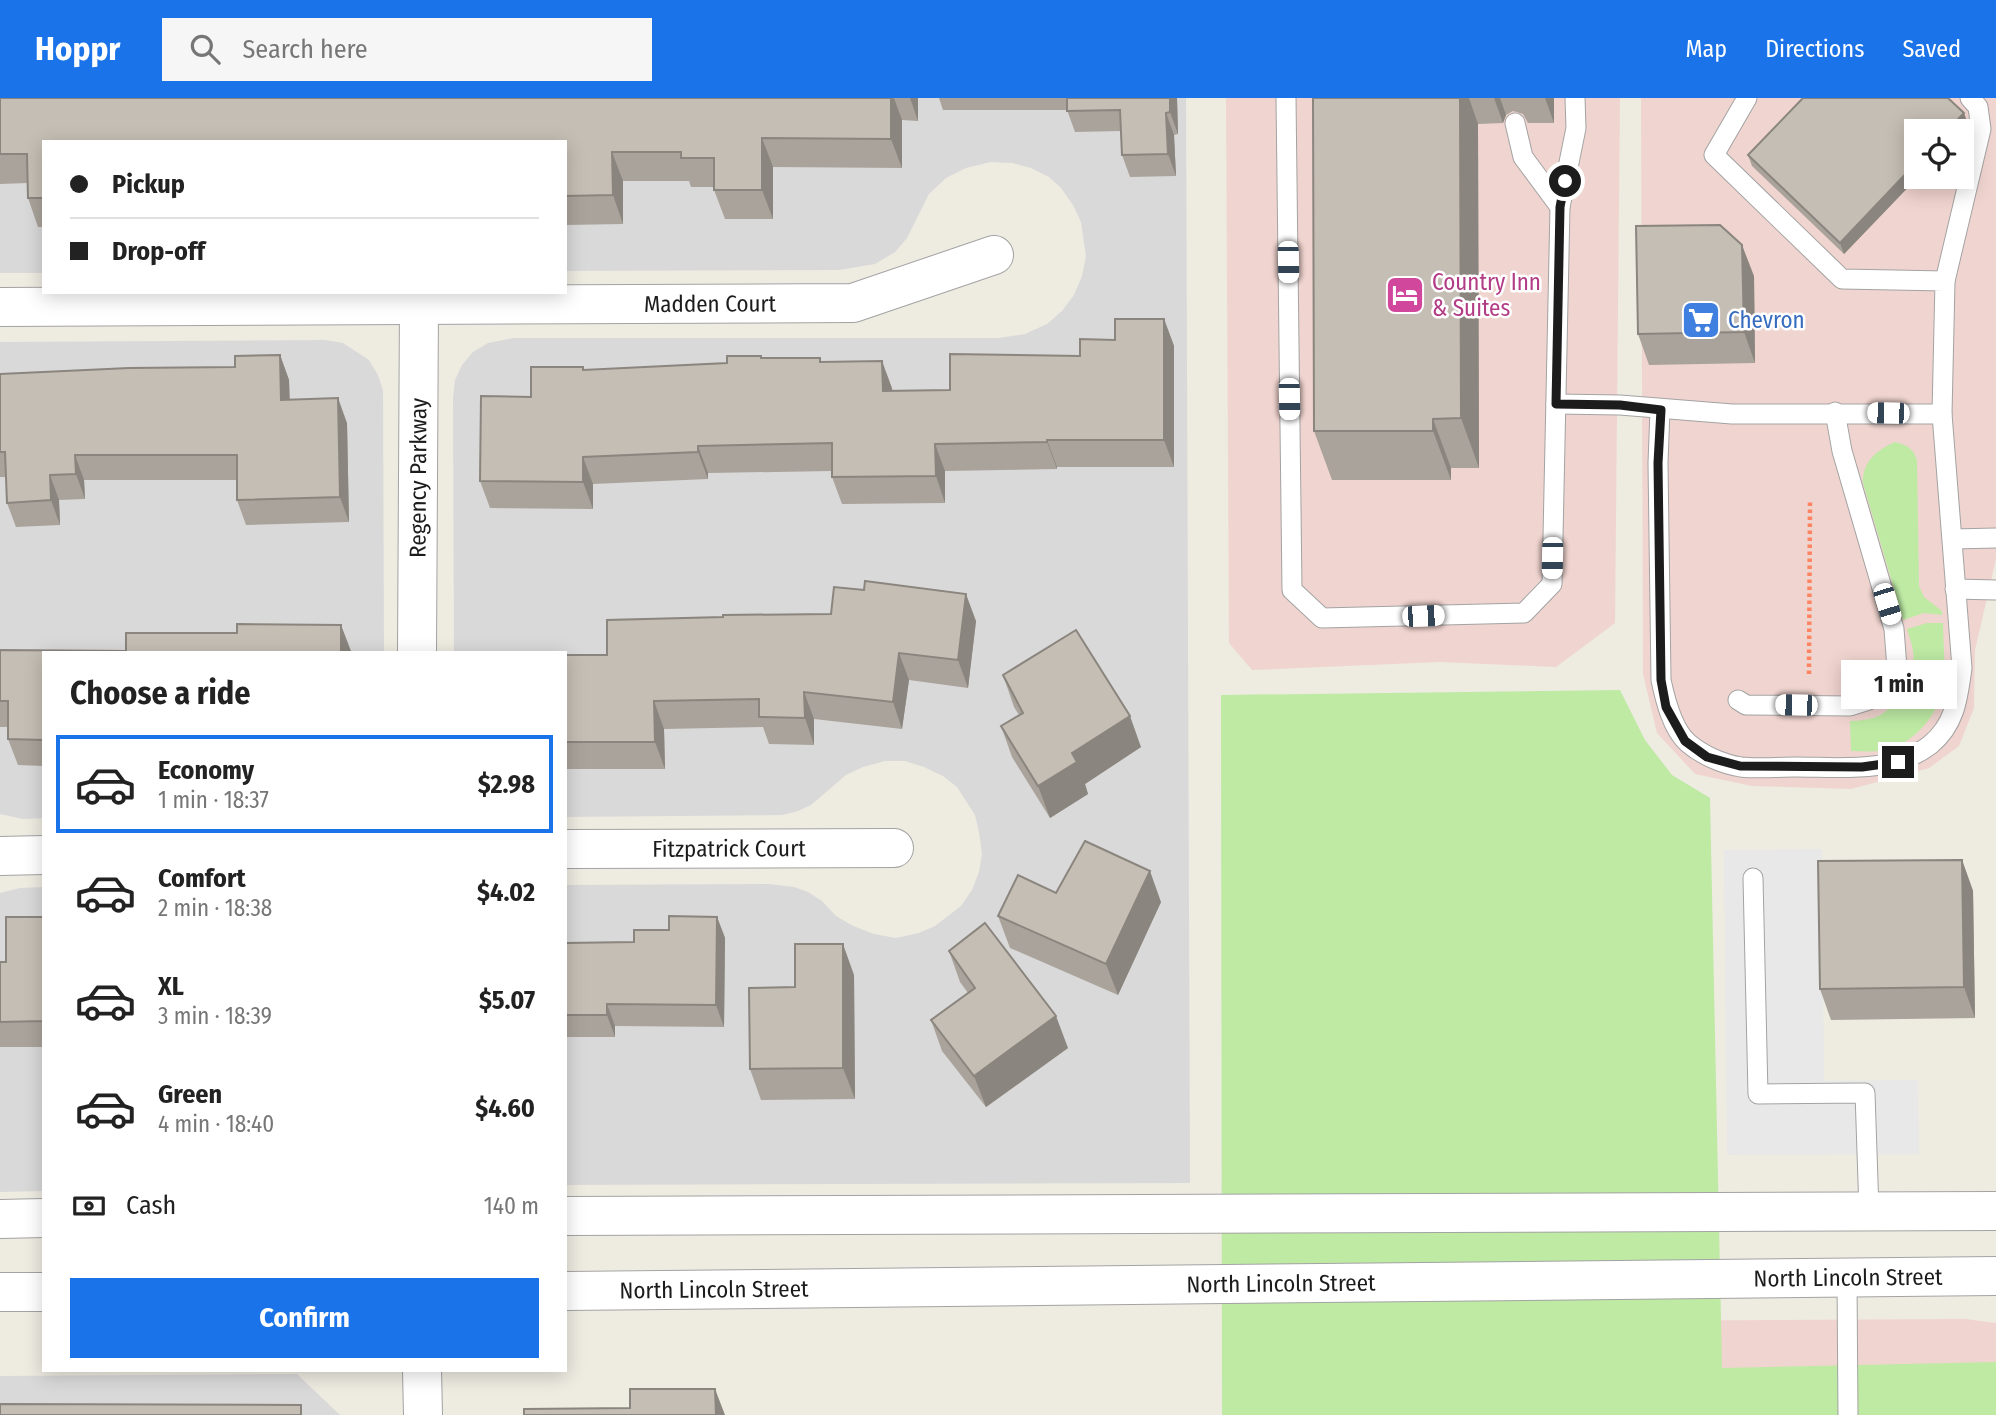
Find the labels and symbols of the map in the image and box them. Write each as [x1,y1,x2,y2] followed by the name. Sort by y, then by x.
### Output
[1549,165,1581,197] route start
[1278,241,1299,283] car
[1432,268,1541,322] place label: Country Inn & Suites
[1384,274,1426,316] hotel icon: Country Inn & Suites
[644,289,777,318] street label: Madden Court
[1680,299,1722,341] supermarket icon: Chevron
[1728,306,1805,334] place label: Chevron
[1279,378,1300,420] car
[404,397,432,558] street label: Regency Parkway
[1867,402,1910,424] car
[1542,537,1563,579] car
[1871,581,1904,627] car
[1402,605,1445,627] car
[1840,660,1956,710] callout: 1 min
[1775,694,1818,716] car
[1882,746,1914,778] route end
[652,834,806,863] street label: Fitzpatrick Court
[1753,1263,1943,1293] street label: North Lincoln Street
[1186,1269,1376,1298] street label: North Lincoln Street
[619,1274,809,1304] street label: North Lincoln Street

